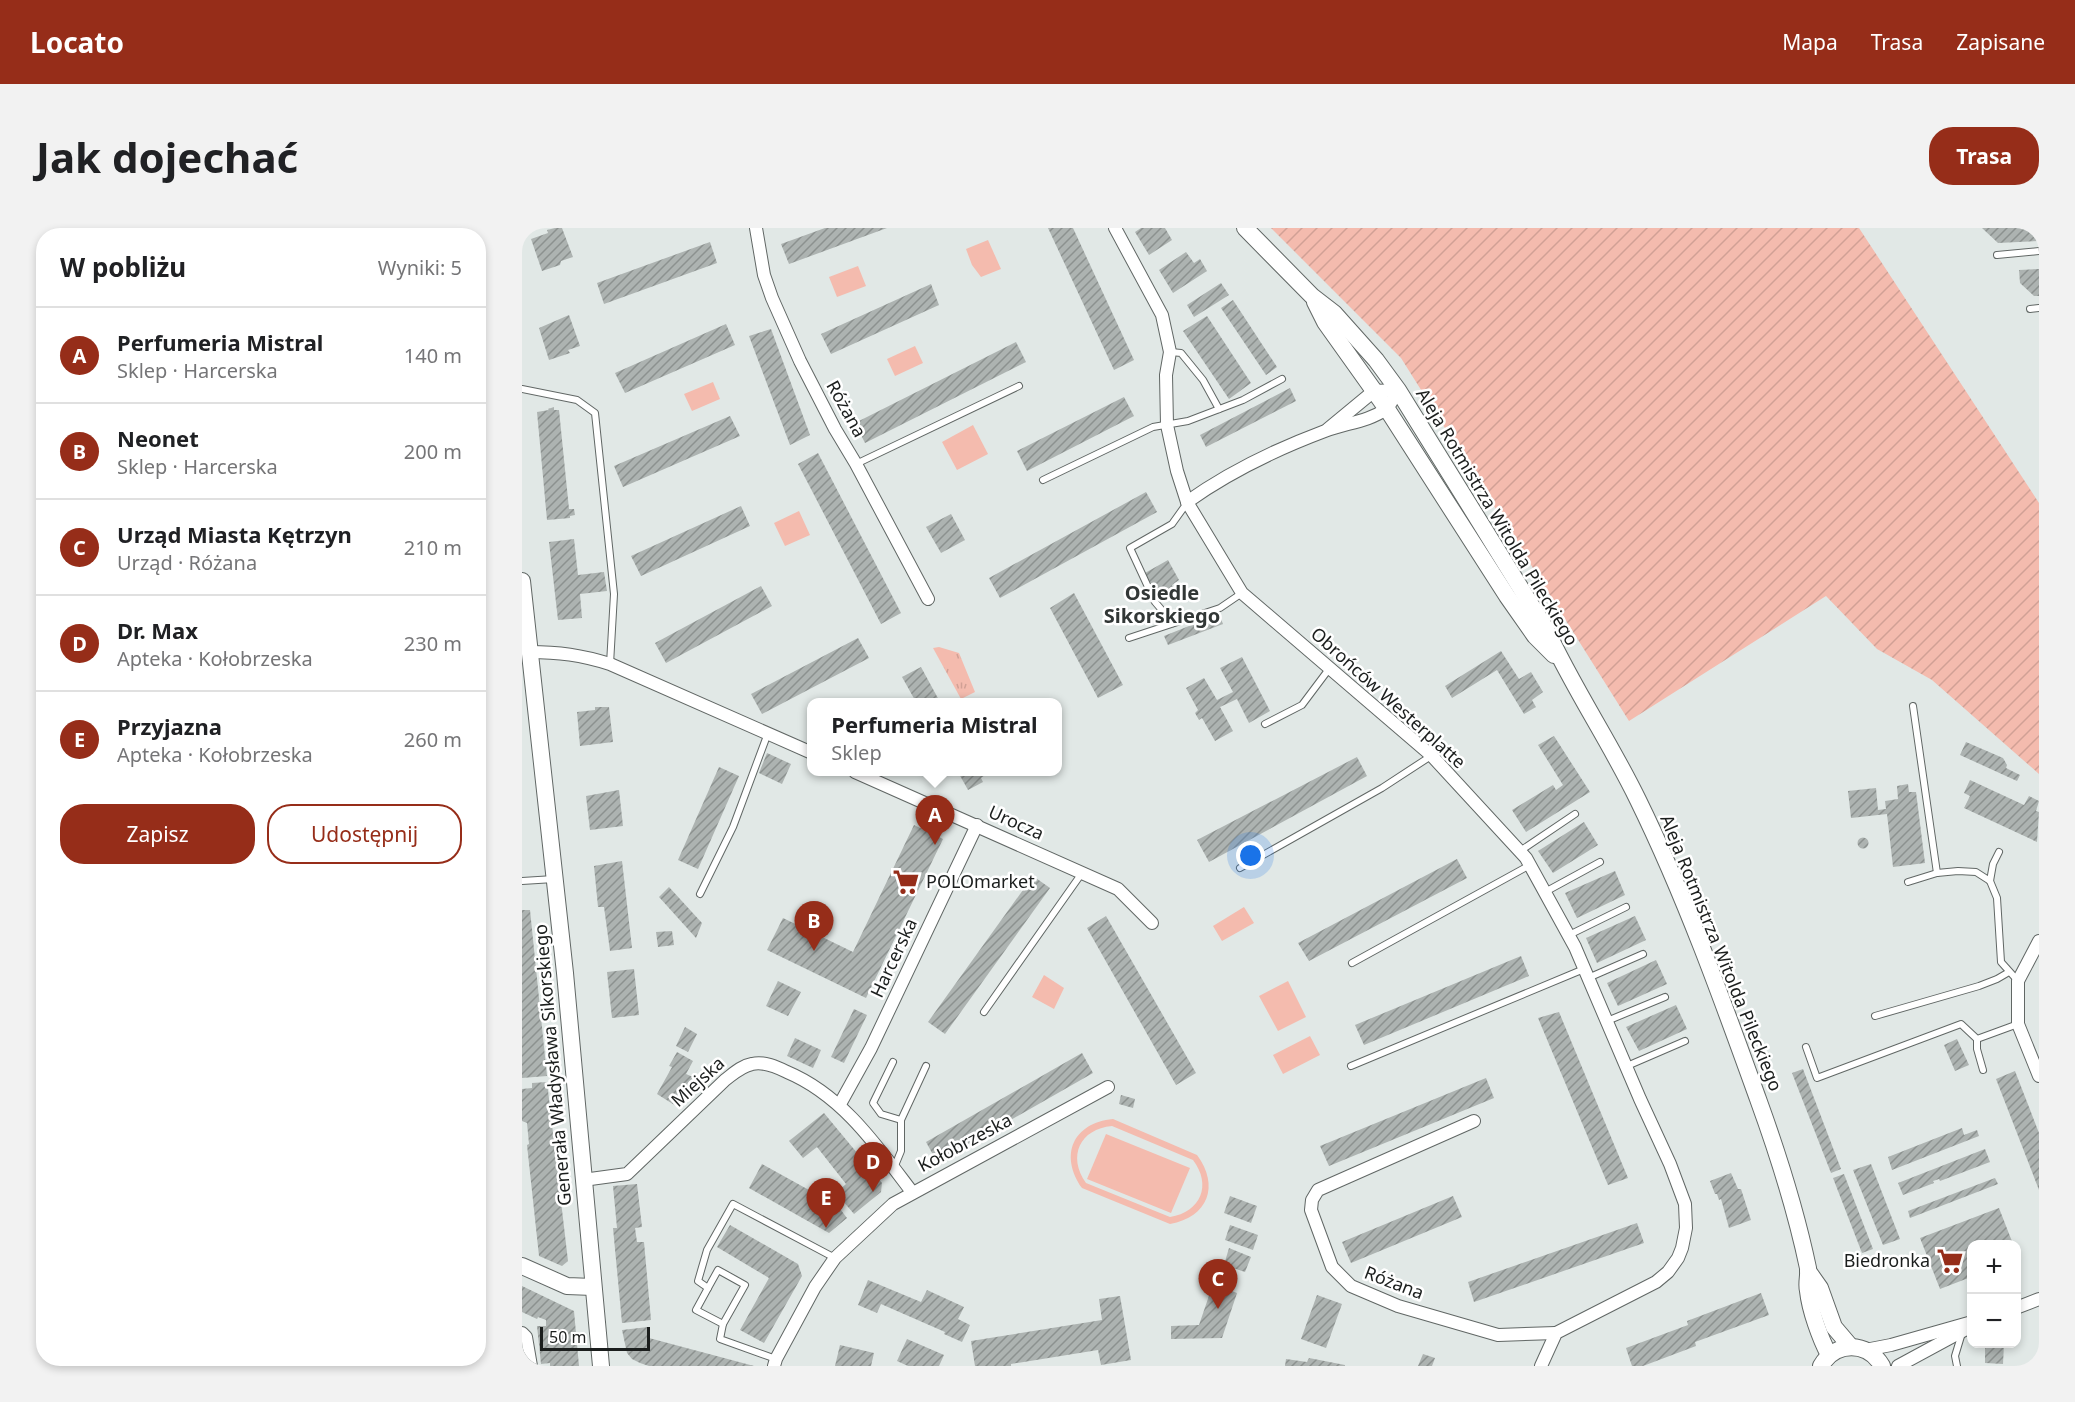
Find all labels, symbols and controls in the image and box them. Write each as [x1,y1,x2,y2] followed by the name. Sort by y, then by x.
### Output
[30,23,124,61] text: Locato
[1782,28,1838,56] text: Mapa
[1871,28,1923,56] text: Trasa
[1956,28,2045,56] text: Zapisane
[1929,127,2039,185] button: Trasa
[36,128,298,185] text: Jak dojechać
[60,249,186,285] text: W pobliżu
[378,254,462,281] text: Wyniki: 5
[117,327,323,357] text: Perfumeria Mistral
[73,342,86,369] text: A
[404,342,462,369] text: 140 m
[117,357,278,384] text: Sklep · Harcerska
[821,376,872,441] street label: Różana
[1411,383,1584,650] street label: Aleja Rotmistrza Witolda Pileckiego
[117,423,199,453] text: Neonet
[73,438,86,465] text: B
[404,438,462,465] text: 200 m
[117,453,278,480] text: Sklep · Harcerska
[117,519,352,549] text: Urząd Miasta Kętrzyn
[73,534,86,561] text: C
[404,534,462,561] text: 210 m
[117,549,257,576] text: Urząd · Różana
[1104,579,1220,629] district label: Osiedle Sikorskiego
[117,615,198,645] text: Dr. Max
[1306,621,1471,773] street label: Obrońców Westerplatte
[72,630,87,657] text: D
[404,630,462,657] text: 230 m
[117,645,313,672] text: Apteka · Kołobrzeska
[807,698,1062,776] popup
[831,709,1038,739] text: Perfumeria Mistral
[117,711,222,741] text: Przyjazna
[74,726,85,753] text: E
[404,726,462,753] text: 260 m
[831,739,882,766] text: Sklep
[117,741,313,768] text: Apteka · Kołobrzeska
[916,796,954,845] pin: A
[985,799,1048,845] street label: Urocza
[60,804,255,864] button: Zapisz
[267,804,462,864] button: Udostępnij
[1655,811,1789,1094] street label: Aleja Rotmistrza Witolda Pileckiego
[1236,841,1265,870] your location
[891,867,921,897] supermarket icon: POLOmarket
[926,869,1035,893] place label: POLOmarket
[794,902,834,951] pin: B
[864,914,922,1001] street label: Harcerska
[528,923,576,1207] street label: Generała Władysława Sikorskiego
[665,1051,729,1112] street label: Miejska
[913,1107,1016,1177] street label: Kołobrzeska
[854,1142,892,1192] pin: D
[806,1178,846,1228] pin: E
[1967,1240,2021,1348] map controls
[1967,1240,2021,1294] button: +
[1935,1246,1965,1276] supermarket icon: Biedronka
[1844,1248,1930,1272] place label: Biedronka
[1198,1260,1238,1309] pin: C
[1361,1260,1427,1304] street label: Różana
[1967,1294,2021,1348] button: −
[540,1324,650,1352] scale bar
[549,1326,586,1348] text: 50 m

